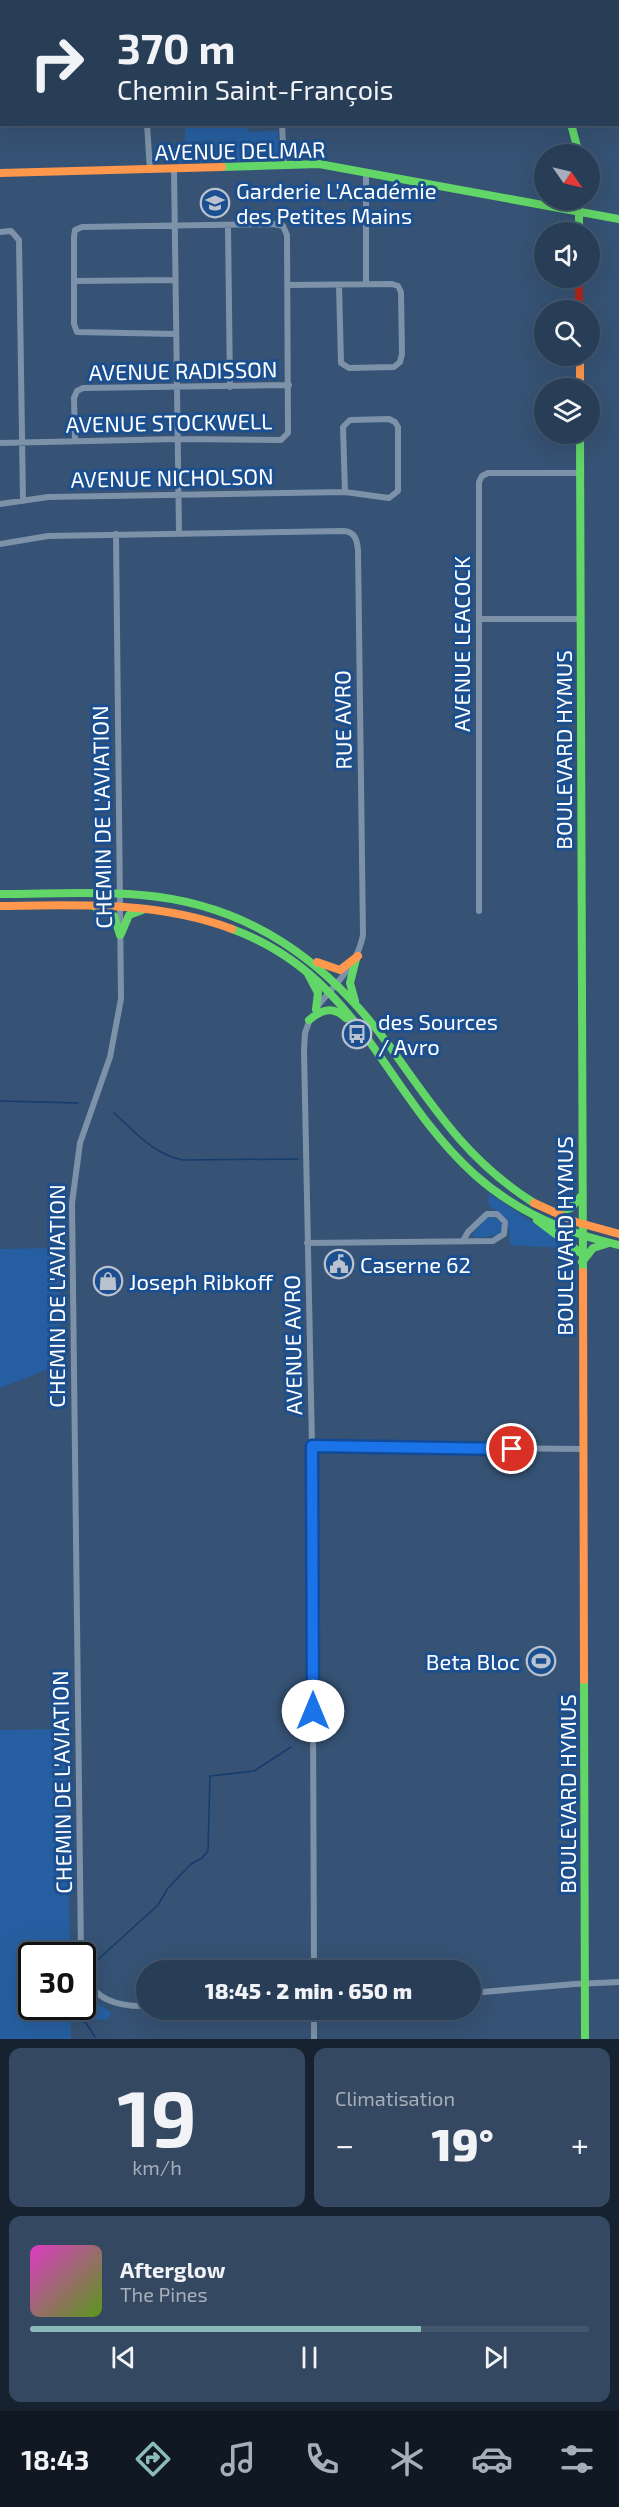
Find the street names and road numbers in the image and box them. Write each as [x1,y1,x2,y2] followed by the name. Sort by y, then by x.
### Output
[154,136,326,164] street label: AVENUE DELMAR
[88,355,278,385] street label: AVENUE RADISSON
[65,407,273,437] street label: AVENUE STOCKWELL
[70,462,274,492] street label: AVENUE NICHOLSON
[448,556,474,732] street label: AVENUE LEACOCK
[550,650,576,850] street label: BOULEVARD HYMUS
[328,670,356,770] street label: RUE AVRO
[86,705,116,929] street label: CHEMIN DE L'AVIATION
[551,1136,577,1336] street label: BOULEVARD HYMUS
[43,1184,69,1408] street label: CHEMIN DE L'AVIATION
[278,1275,306,1415] street label: AVENUE AVRO
[46,1670,76,1894] street label: CHEMIN DE L'AVIATION
[554,1694,580,1894] street label: BOULEVARD HYMUS

